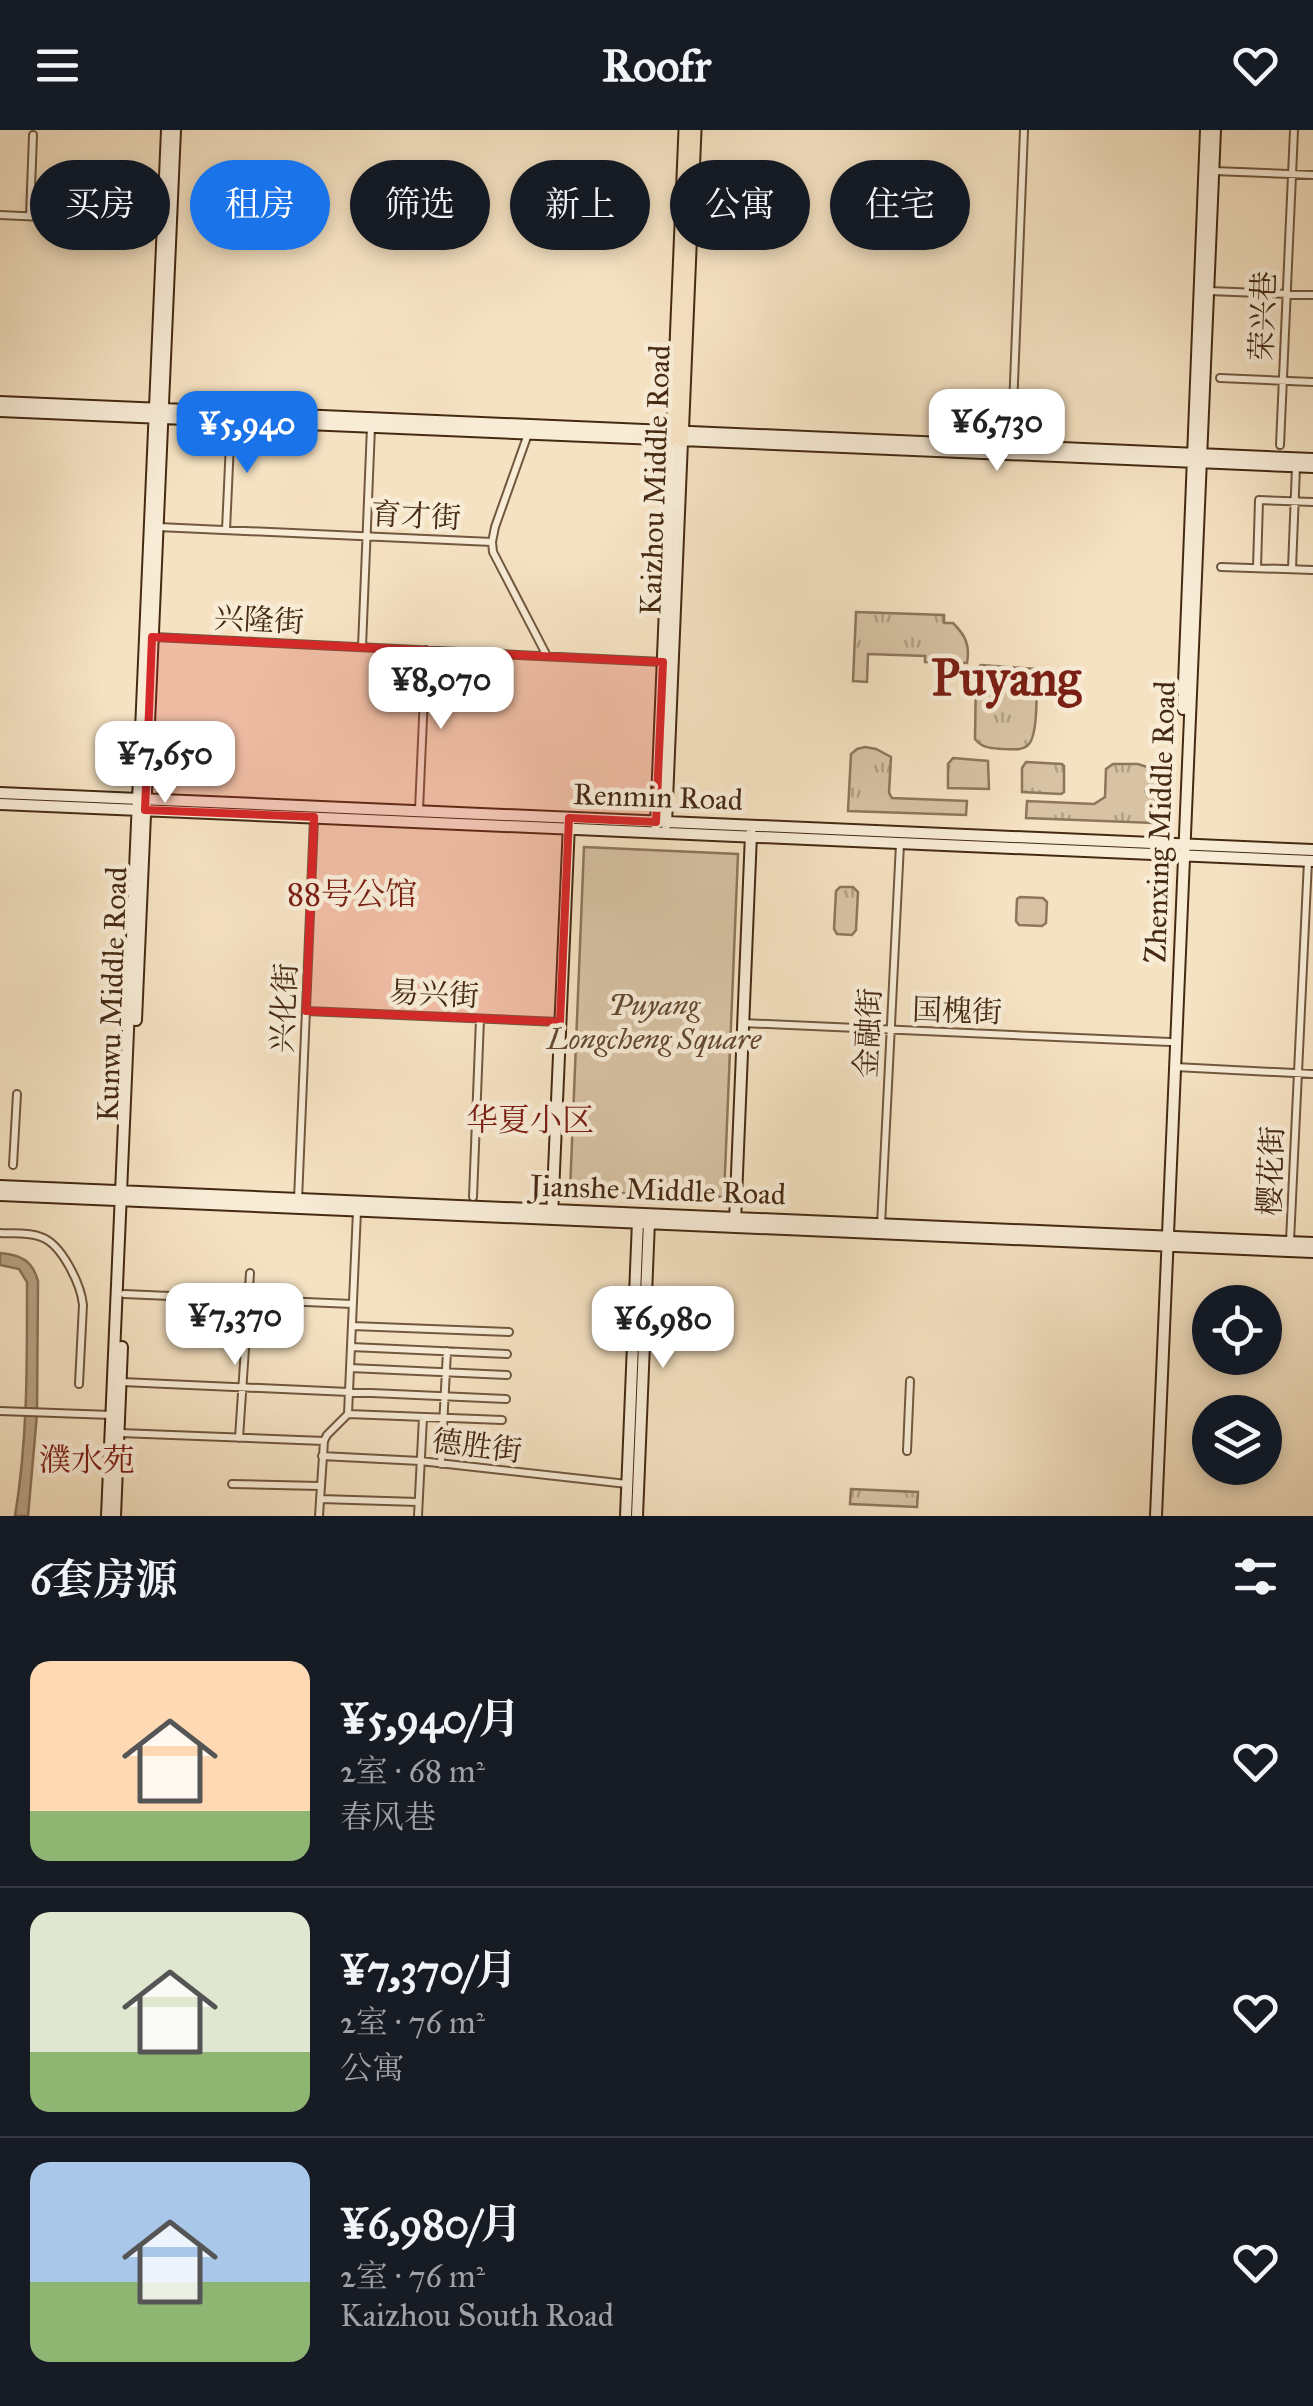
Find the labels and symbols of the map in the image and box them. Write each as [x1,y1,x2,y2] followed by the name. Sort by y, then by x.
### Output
[1243,270,1283,362] street label: 荣兴巷
[632,344,678,616] street label: Kaizhou Middle Road
[916,389,1078,474] pin: ¥6,730
[166,391,328,476] pin: ¥5,940
[370,496,462,536] street label: 育才街
[213,600,305,640] street label: 兴隆街
[360,647,522,732] pin: ¥8,070
[931,648,1082,709] district label: Puyang
[1137,680,1183,964] street label: Zhenxing Middle Road
[84,721,246,806] pin: ¥7,650
[573,776,743,818] street label: Renmin Road
[90,866,134,1122] street label: Kunwu Middle Road
[287,875,417,914] district label: 88号公馆
[264,962,304,1054] street label: 兴化街
[388,974,480,1014] street label: 易兴街
[545,987,762,1057] park label: Puyang Longcheng Square
[848,987,888,1079] street label: 金融街
[911,991,1003,1031] street label: 国槐街
[466,1101,594,1140] district label: 华夏小区
[1251,1125,1291,1217] street label: 樱花街
[527,1167,786,1212] street label: Jianshe Middle Road
[154,1283,316,1368] pin: ¥7,370
[582,1286,744,1371] pin: ¥6,980
[430,1423,524,1469] street label: 德胜街
[39,1441,135,1480] district label: 濮水苑

